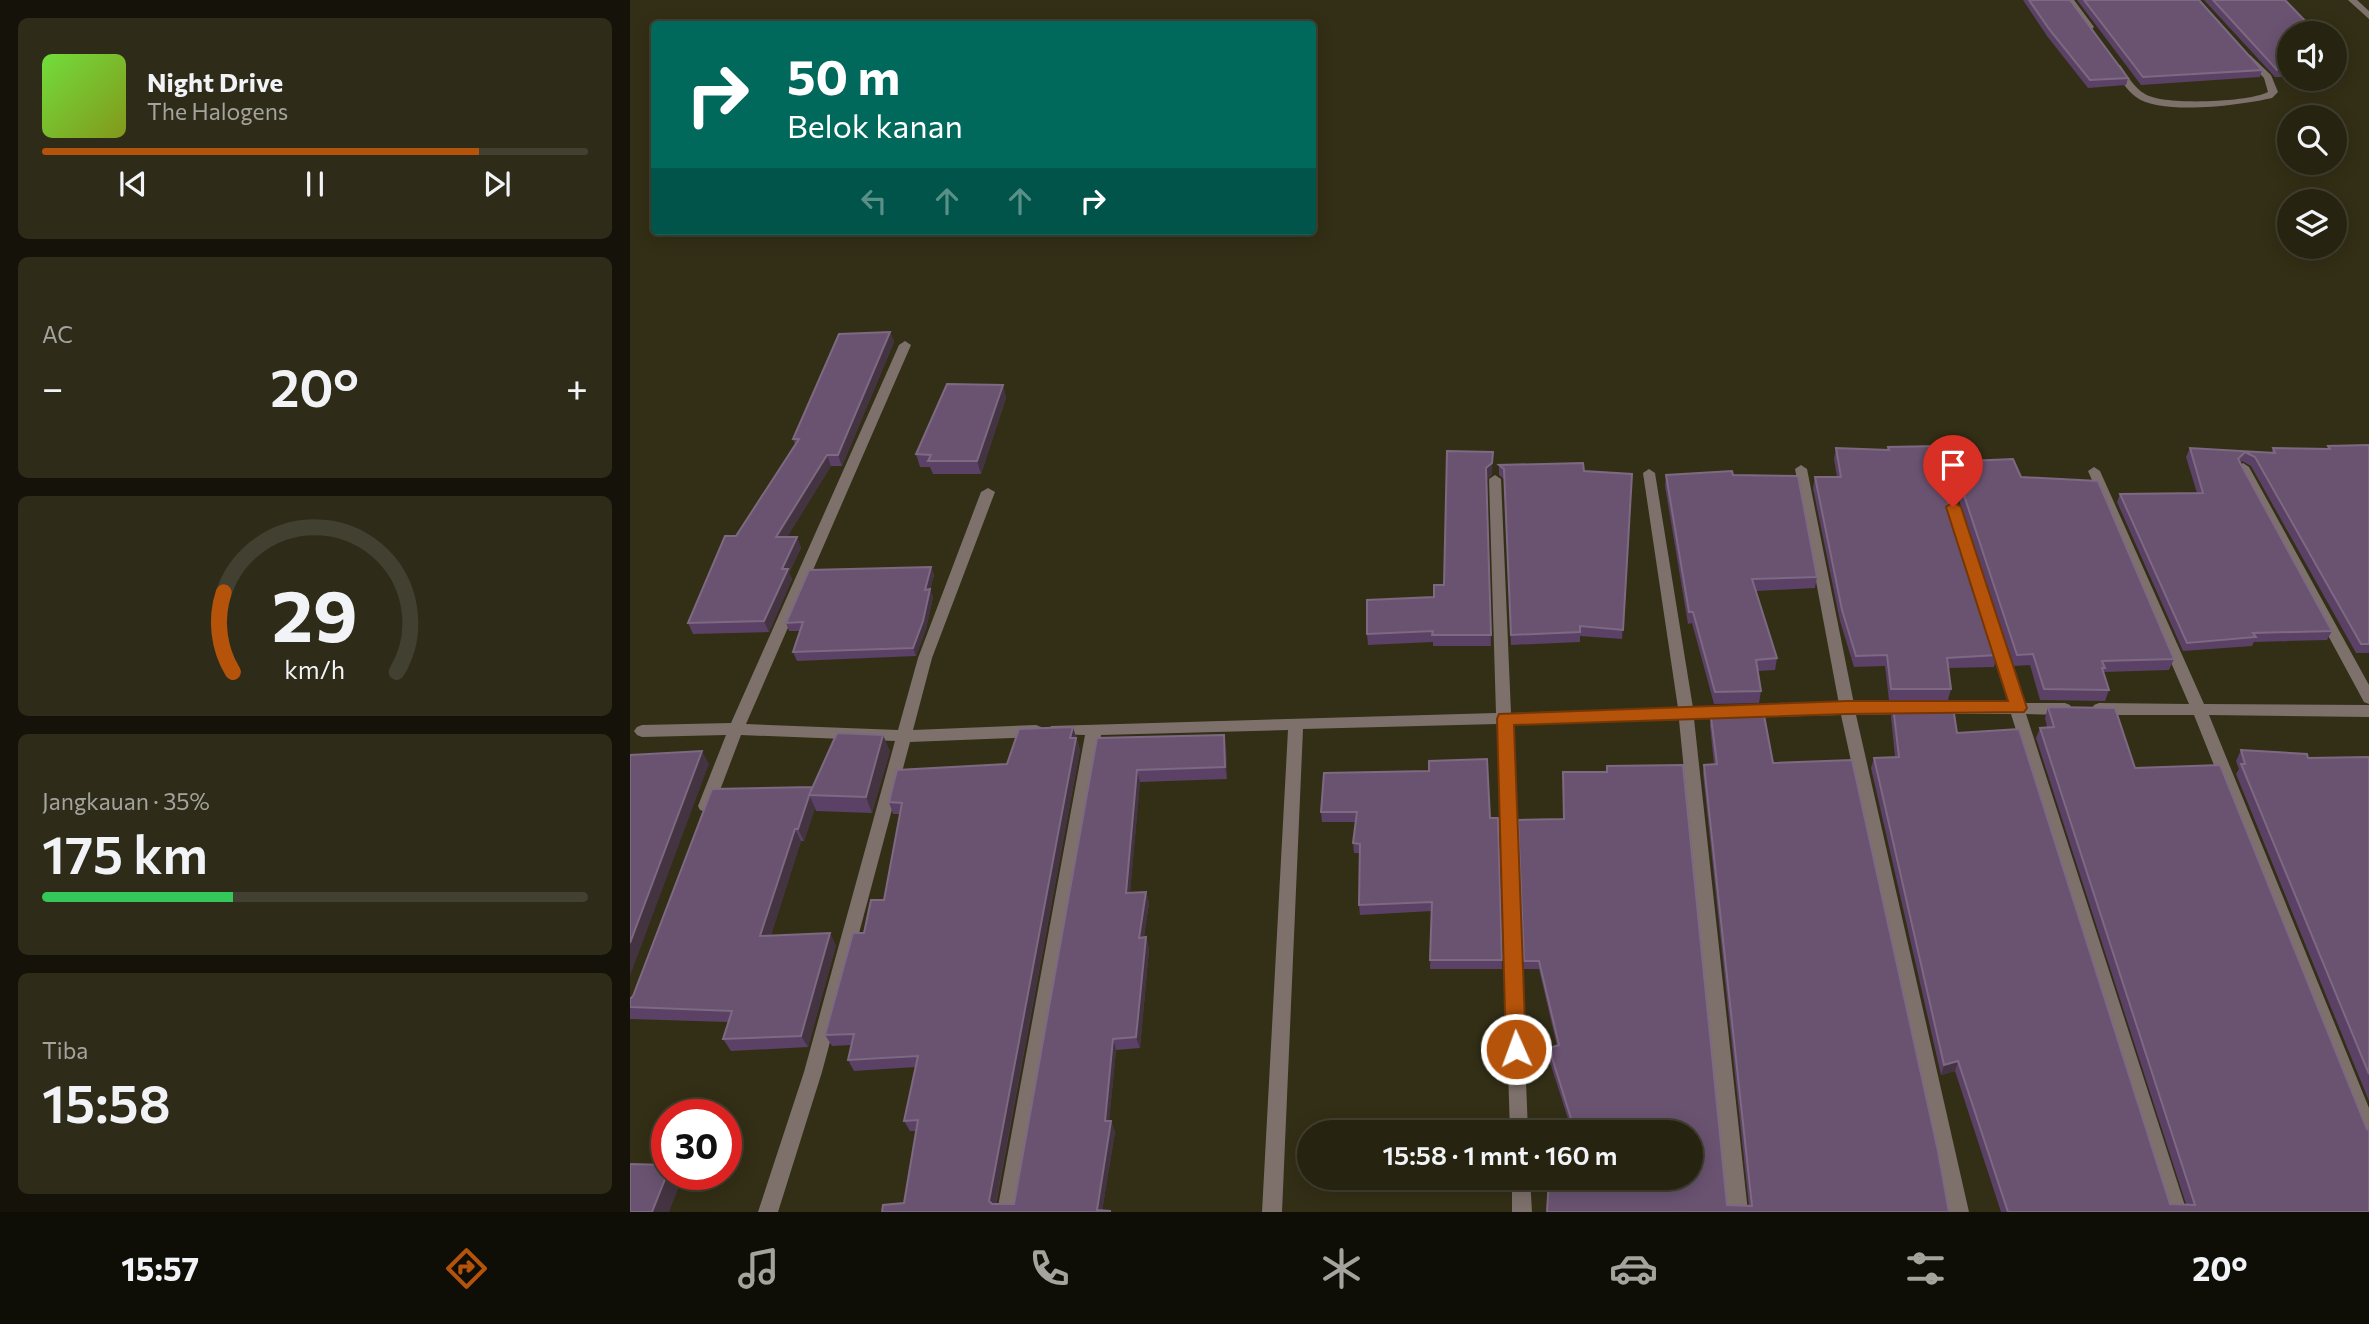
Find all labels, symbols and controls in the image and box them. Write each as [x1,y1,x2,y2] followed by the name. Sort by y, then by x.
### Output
[2277,21,2347,259] map controls
[2277,21,2347,91] button: sound
[787,45,900,105] text: 50 m
[672,49,763,140] icon: right
[147,66,283,97] text: Night Drive
[147,97,288,125] text: The Halogens
[787,105,963,145] text: Belok kanan
[2277,105,2347,175] button: search
[114,165,152,203] icon: previous
[296,165,334,203] icon: pause
[478,165,516,203] icon: next
[855,182,893,220] icon: left
[928,182,966,220] icon: ahead
[1001,182,1039,220] icon: ahead
[1074,182,1112,220] icon: right
[2277,189,2347,259] button: layers
[42,320,73,348] text: AC
[270,354,359,418] text: 20°
[42,363,64,410] text: −
[566,363,588,410] text: +
[1923,435,1983,507] pin
[1934,446,1972,484] icon: arrive
[272,568,358,657] text: 29
[285,654,345,684] text: km/h
[42,787,210,815] text: Jangkauan · 35%
[42,821,208,885] text: 175 km
[1479,1012,1553,1086] position arrow
[42,1036,88,1064] text: Tiba
[42,1070,171,1134] text: 15:58
[651,1099,742,1190] speed limit sign: 30
[1383,1139,1617,1170] text: 15:58 · 1 mnt · 160 m
[442,1244,491,1293] icon: directions
[734,1244,783,1293] icon: music
[1025,1244,1074,1293] icon: phone
[1317,1244,1366,1293] icon: climate
[1609,1244,1658,1293] icon: car
[1901,1244,1950,1293] icon: filters
[121,1248,199,1288] text: 15:57
[2192,1248,2248,1288] text: 20°

